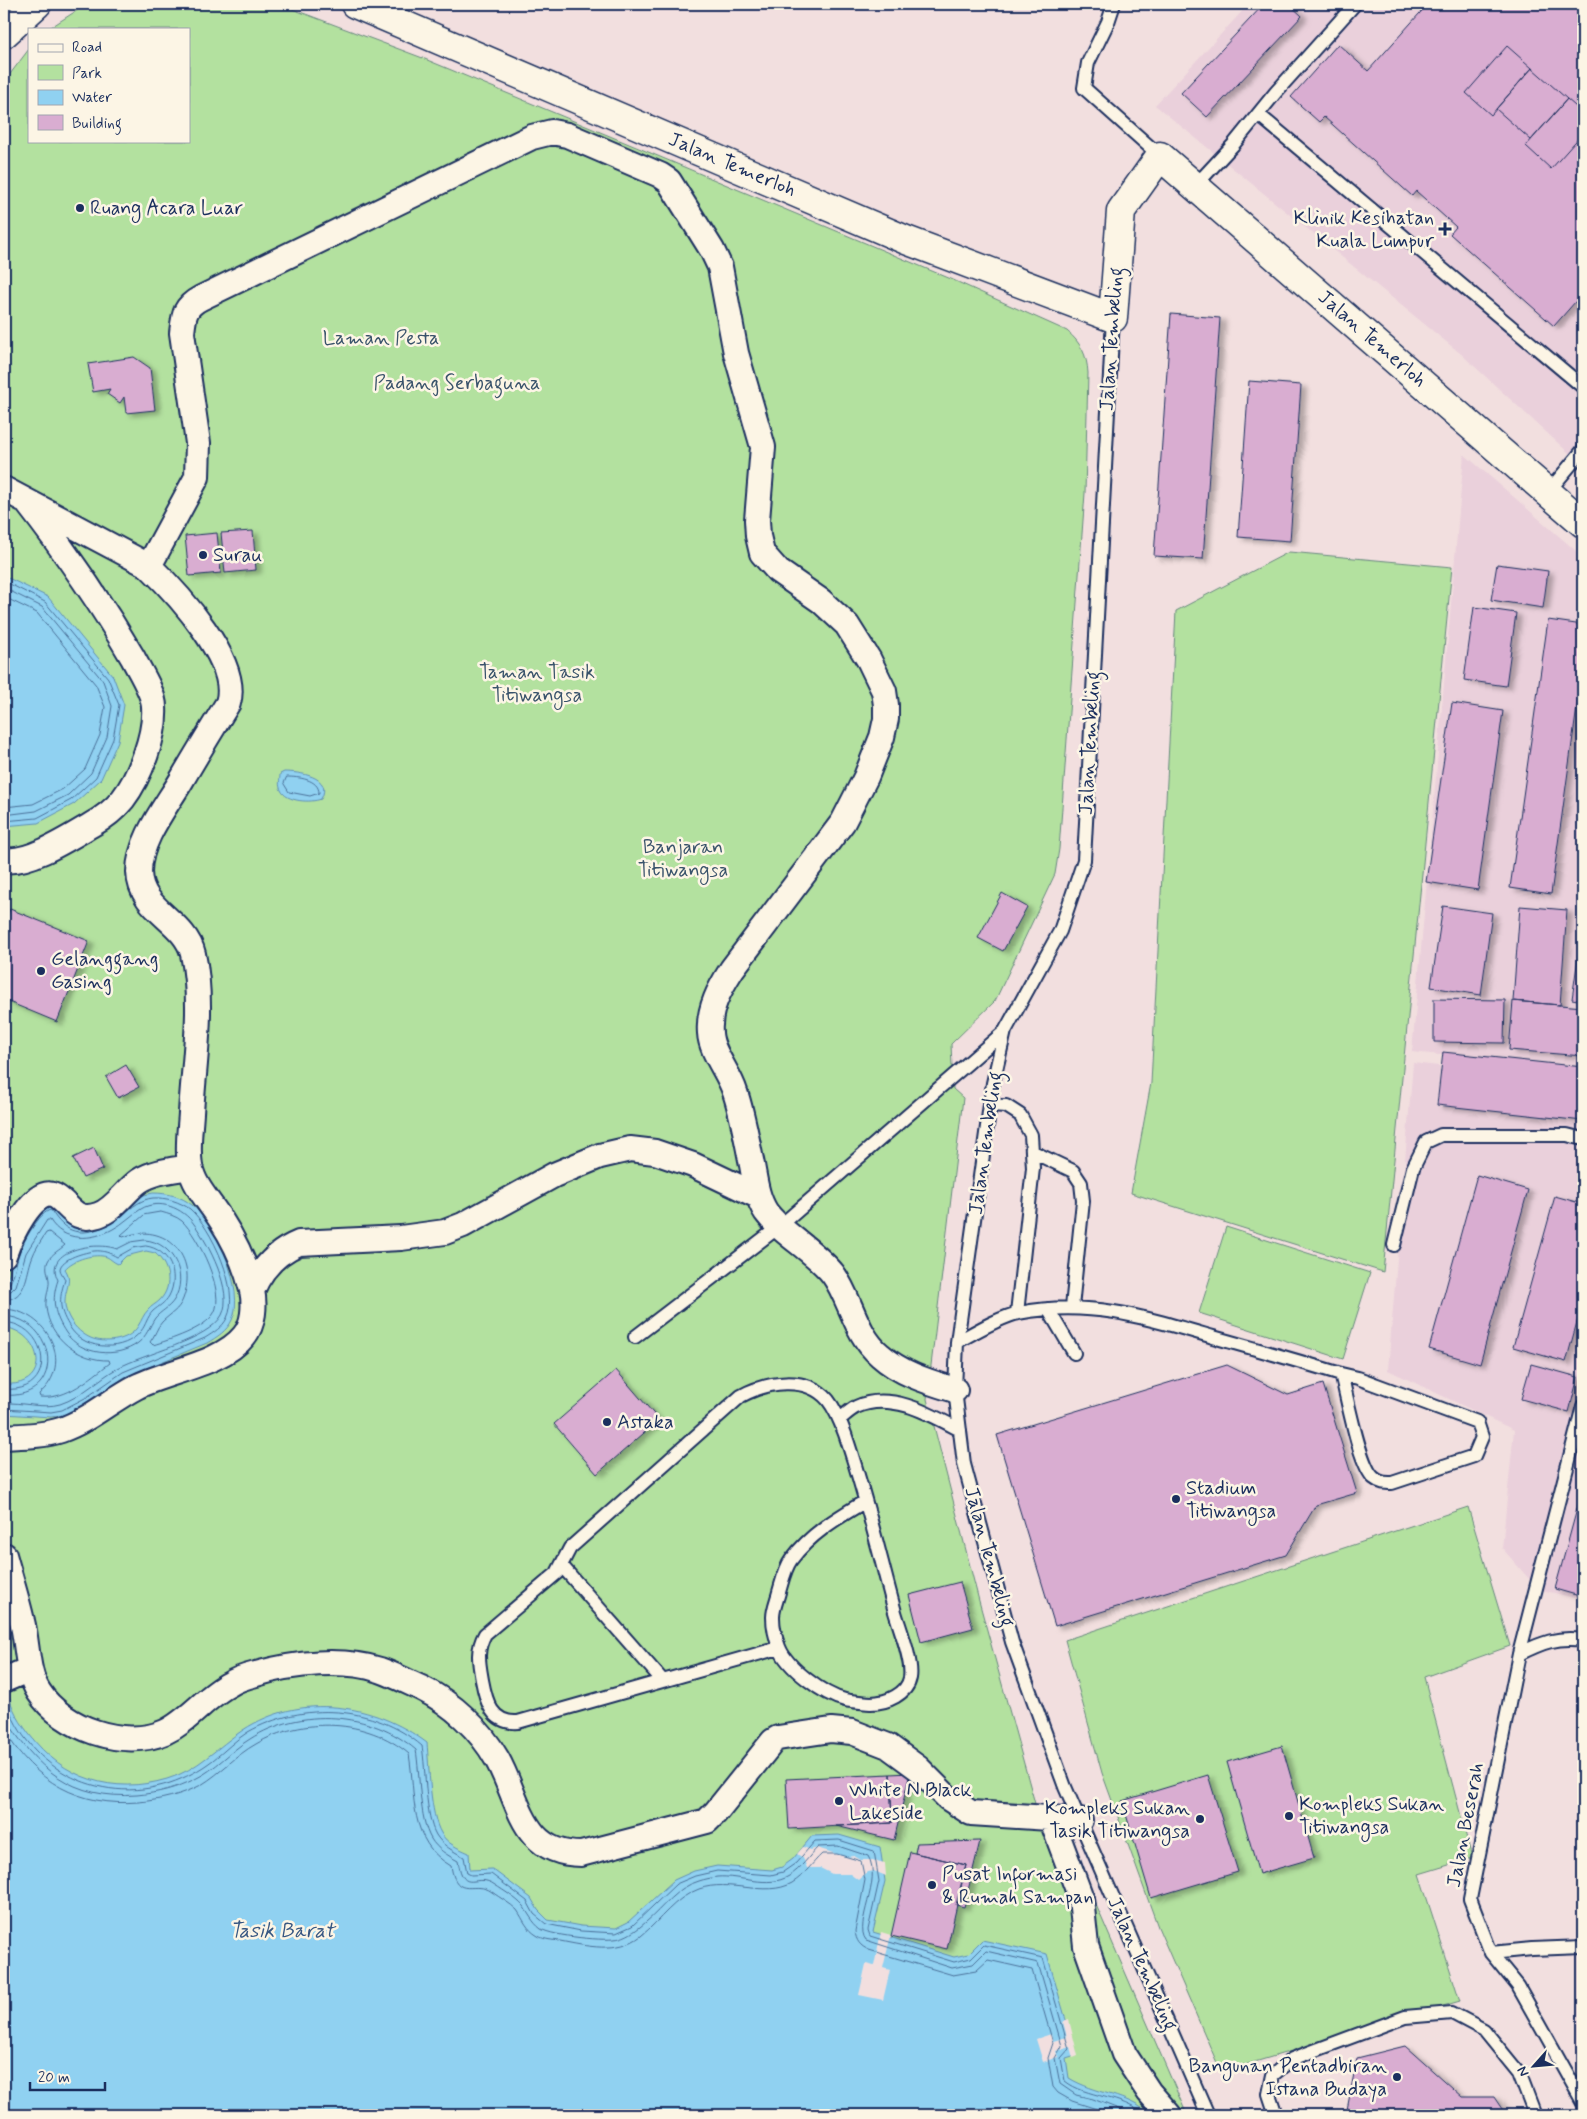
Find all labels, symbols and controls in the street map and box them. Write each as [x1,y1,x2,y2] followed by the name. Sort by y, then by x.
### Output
[28,28,190,142] legend
[72,38,102,58] text: Road
[72,64,102,84] text: Park
[72,88,112,108] text: Water
[72,114,122,135] text: Building
[664,126,800,204] street label: Jalan Temerloh
[90,195,243,223] place label: Ruang Acara Luar
[74,202,86,214] marker: Ruang Acara Luar
[1294,205,1435,255] place label: Klinik Kesihatan Kuala Lumpur
[1438,222,1452,236] marker: Klinik Kesihatan Kuala Lumpur
[1094,266,1132,412] street label: Jalan Tembeling
[1312,284,1432,394] street label: Jalan Temerloh
[323,325,439,352] park label: Laman Pesta
[374,370,540,399] park label: Padang Serbaguna
[213,542,262,569] place label: Surau
[197,549,209,561] marker: Surau
[479,659,595,710] park label: Taman Tasik Titiwangsa
[1073,670,1109,816] street label: Jalan Tembeling
[638,834,728,885] park label: Banjaran Titiwangsa
[51,946,159,996] place label: Gelanggang Gasing
[35,965,47,977] marker: Gelanggang Gasing
[963,1070,1011,1217] street label: Jalan Tembeling
[617,1409,674,1436] place label: Astaka
[601,1416,613,1428] marker: Astaka
[1186,1475,1276,1526] place label: Stadium Titiwangsa
[955,1484,1021,1631] street label: Jalan Tembeling
[1170,1493,1182,1505] marker: Stadium Titiwangsa
[1441,1760,1491,1890] street label: Jalan Beserah
[849,1777,972,1827] place label: White N Black Lakeside
[1299,1791,1444,1842] place label: Kompleks Sukan Titiwangsa
[833,1795,845,1807] marker: White N Black Lakeside
[1045,1795,1190,1846] place label: Kompleks Sukan Tasik Titiwangsa
[1283,1810,1295,1822] marker: Kompleks Sukan Titiwangsa
[1194,1813,1206,1825] marker: Kompleks Sukan Tasik Titiwangsa
[942,1861,1093,1911] place label: Pusat Informasi & Rumah Sampan
[926,1879,938,1891] marker: Pusat Informasi & Rumah Sampan
[1099,1893,1184,2036] street label: Jalan Tembeling
[230,1917,336,1945] water label: Tasik Barat
[1510,2042,1560,2092] north arrow
[1189,2053,1387,2103] place label: Bangunan Pentadbiran Istana Budaya
[30,2059,105,2091] scale bar
[1513,2063,1533,2080] text: N
[38,2068,70,2088] text: 20 m
[1391,2071,1403,2083] marker: Bangunan Pentadbiran Istana Budaya

